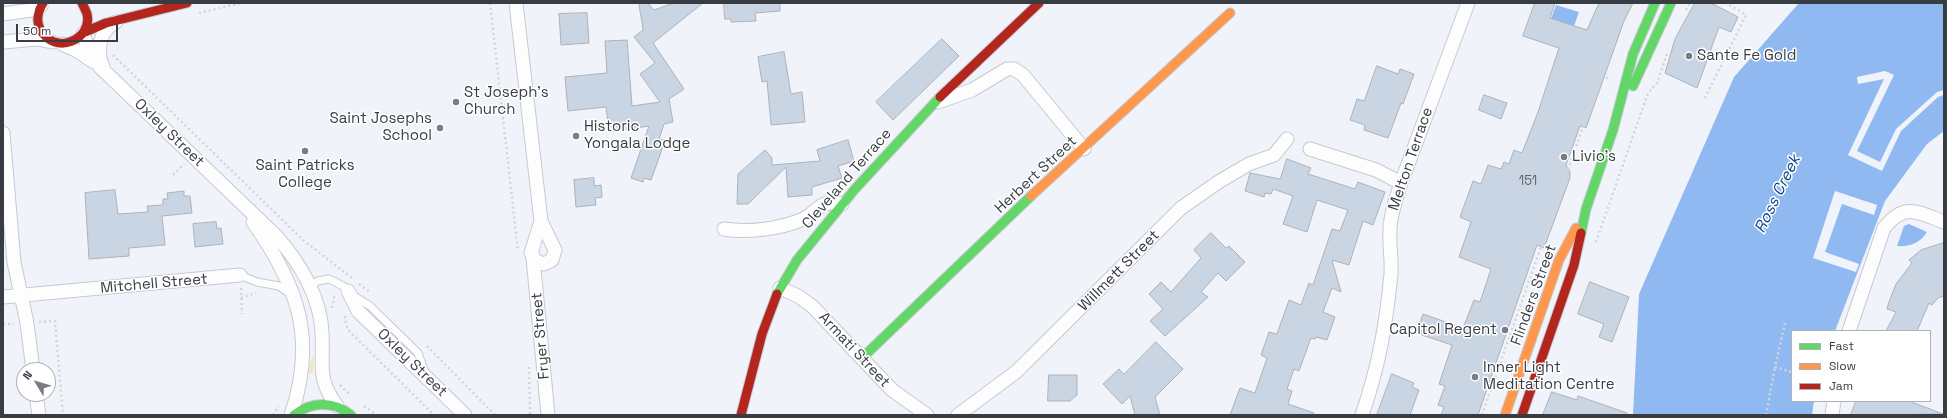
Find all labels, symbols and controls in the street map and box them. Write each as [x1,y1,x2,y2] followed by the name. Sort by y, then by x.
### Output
[18,16,120,42] scale bar
[23,23,51,39] text: 50 m
[1697,47,1796,65] place label: Sante Fe Gold
[1684,51,1694,61] marker: Sante Fe Gold
[464,84,549,119] place label: St Joseph's Church
[130,95,208,171] street label: Oxley Street
[451,97,461,107] marker: St Joseph's Church
[1385,105,1437,213] street label: Melton Terrace
[329,110,432,145] place label: Saint Josephs School
[584,118,690,153] place label: Historic Yongala Lodge
[435,123,445,133] marker: Saint Josephs School
[799,125,895,233] street label: Cleveland Terrace
[571,131,581,141] marker: Historic Yongala Lodge
[991,133,1081,217] street label: Herbert Street
[300,146,310,156] marker: Saint Patricks College
[1572,148,1616,166] place label: Livio's
[1559,152,1569,162] marker: Livio's
[1751,152,1805,236] water label: Ross Creek
[255,157,355,192] place label: Saint Patricks College
[1519,173,1537,189] house number: 151
[1075,227,1163,315] street label: Willmett Street
[1507,242,1561,348] street label: Flinders Street
[100,270,208,298] street label: Mitchell Street
[528,292,554,380] street label: Fryer Street
[815,309,893,391] street label: Armati Street
[1389,321,1497,339] place label: Capitol Regent
[373,325,451,401] street label: Oxley Street
[1500,325,1510,335] marker: Capitol Regent
[1791,330,1931,402] legend
[1829,338,1854,354] text: Fast
[1829,358,1856,374] text: Slow
[1483,359,1615,394] place label: Inner Light Meditation Centre
[16,362,56,402] north arrow
[20,368,35,382] text: N
[1470,372,1480,382] marker: Inner Light Meditation Centre
[1829,378,1853,394] text: Jam

